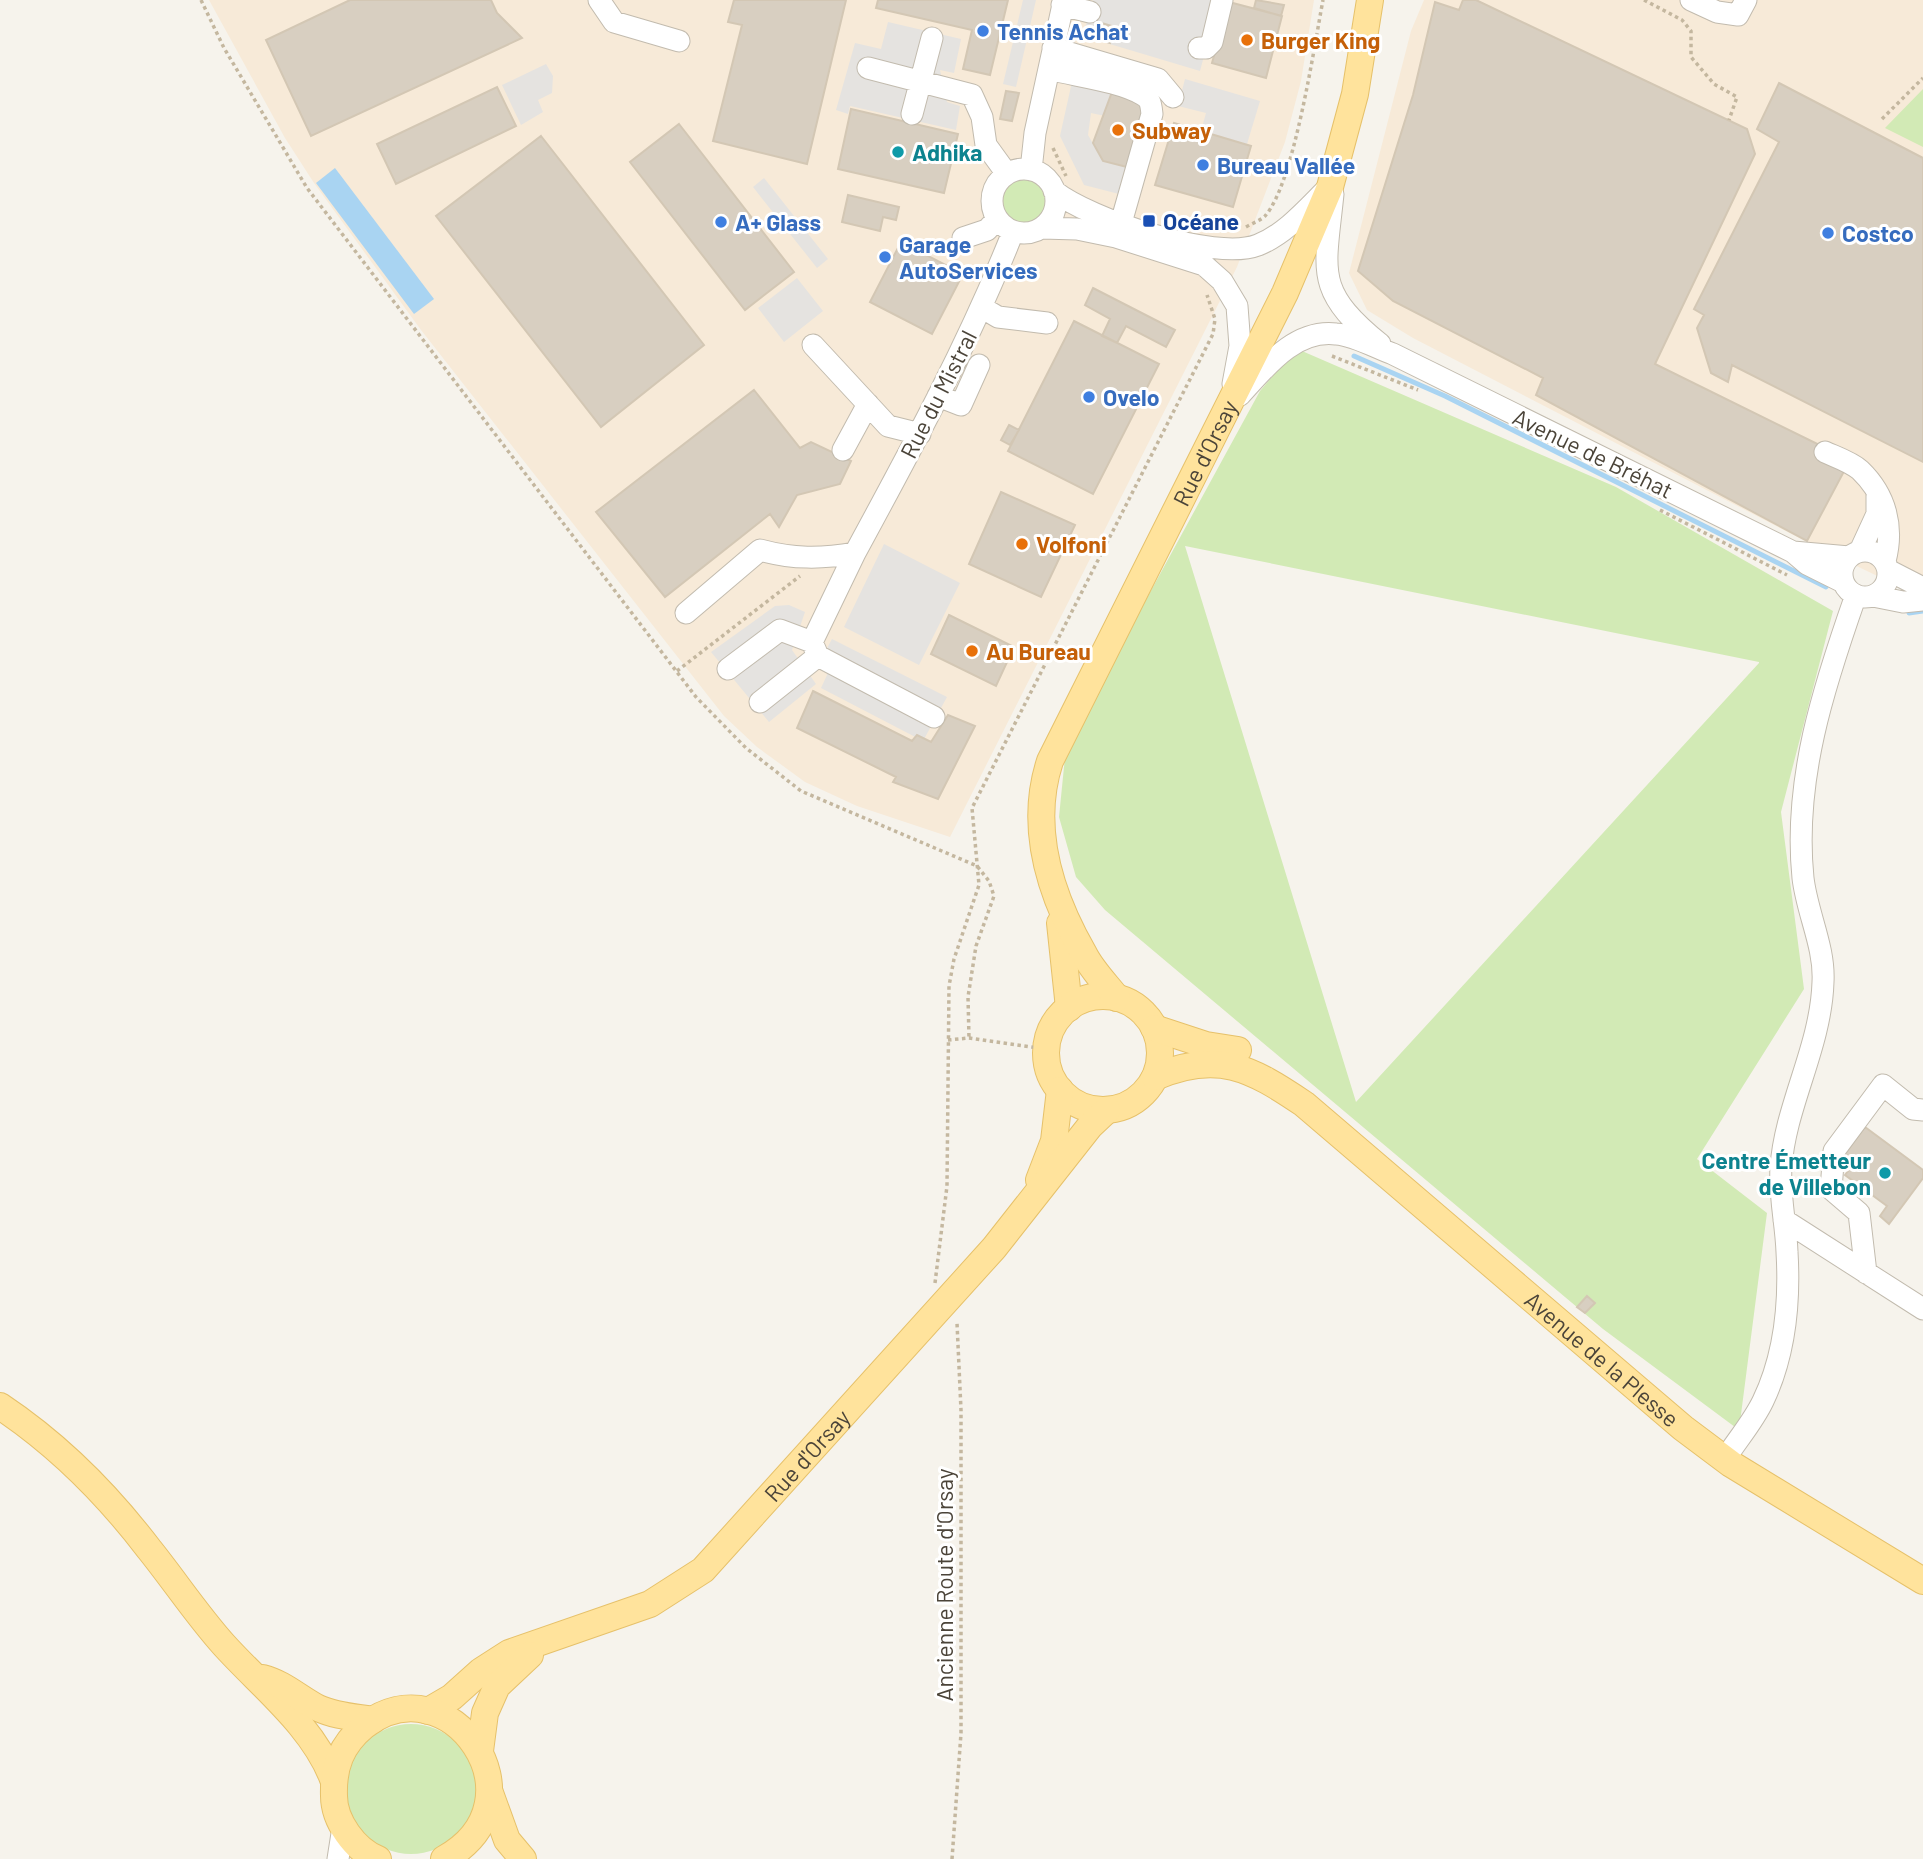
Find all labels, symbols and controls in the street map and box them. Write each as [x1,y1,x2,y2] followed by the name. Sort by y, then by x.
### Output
[997,17,1129,45] place label: Tennis Achat
[975,23,991,39] marker: Tennis Achat
[1261,26,1380,54] place label: Burger King
[1239,32,1255,48] marker: Burger King
[1132,116,1212,144] place label: Subway
[1110,122,1126,138] marker: Subway
[912,138,982,166] place label: Adhika
[890,144,906,160] marker: Adhika
[1217,151,1355,179] place label: Bureau Vallée
[1195,157,1211,173] marker: Bureau Vallée
[1163,207,1239,235] place label: Océane
[735,208,821,236] place label: A+ Glass
[1141,213,1157,229] marker: Océane
[713,214,729,230] marker: A+ Glass
[1842,219,1914,247] place label: Costco
[1820,225,1836,241] marker: Costco
[899,230,1038,284] place label: Garage AutoServices
[877,249,893,265] marker: Garage AutoServices
[894,325,982,463] street label: Rue du Mistral
[1103,383,1159,411] place label: Ovelo
[1081,389,1097,405] marker: Ovelo
[1166,395,1243,510] street label: Rue d'Orsay
[1508,402,1678,504] street label: Avenue de Bréhat
[1036,530,1107,558] place label: Volfoni
[1014,536,1030,552] marker: Volfoni
[986,637,1091,665] place label: Au Bureau
[964,643,980,659] marker: Au Bureau
[1701,1146,1871,1200] place label: Centre Émetteur de Villebon
[1877,1165,1893,1181] marker: Centre Émetteur de Villebon
[1519,1285,1685,1433] street label: Avenue de la Plesse
[758,1403,856,1507] street label: Rue d'Orsay
[930,1468,958,1702] street label: Ancienne Route d'Orsay

